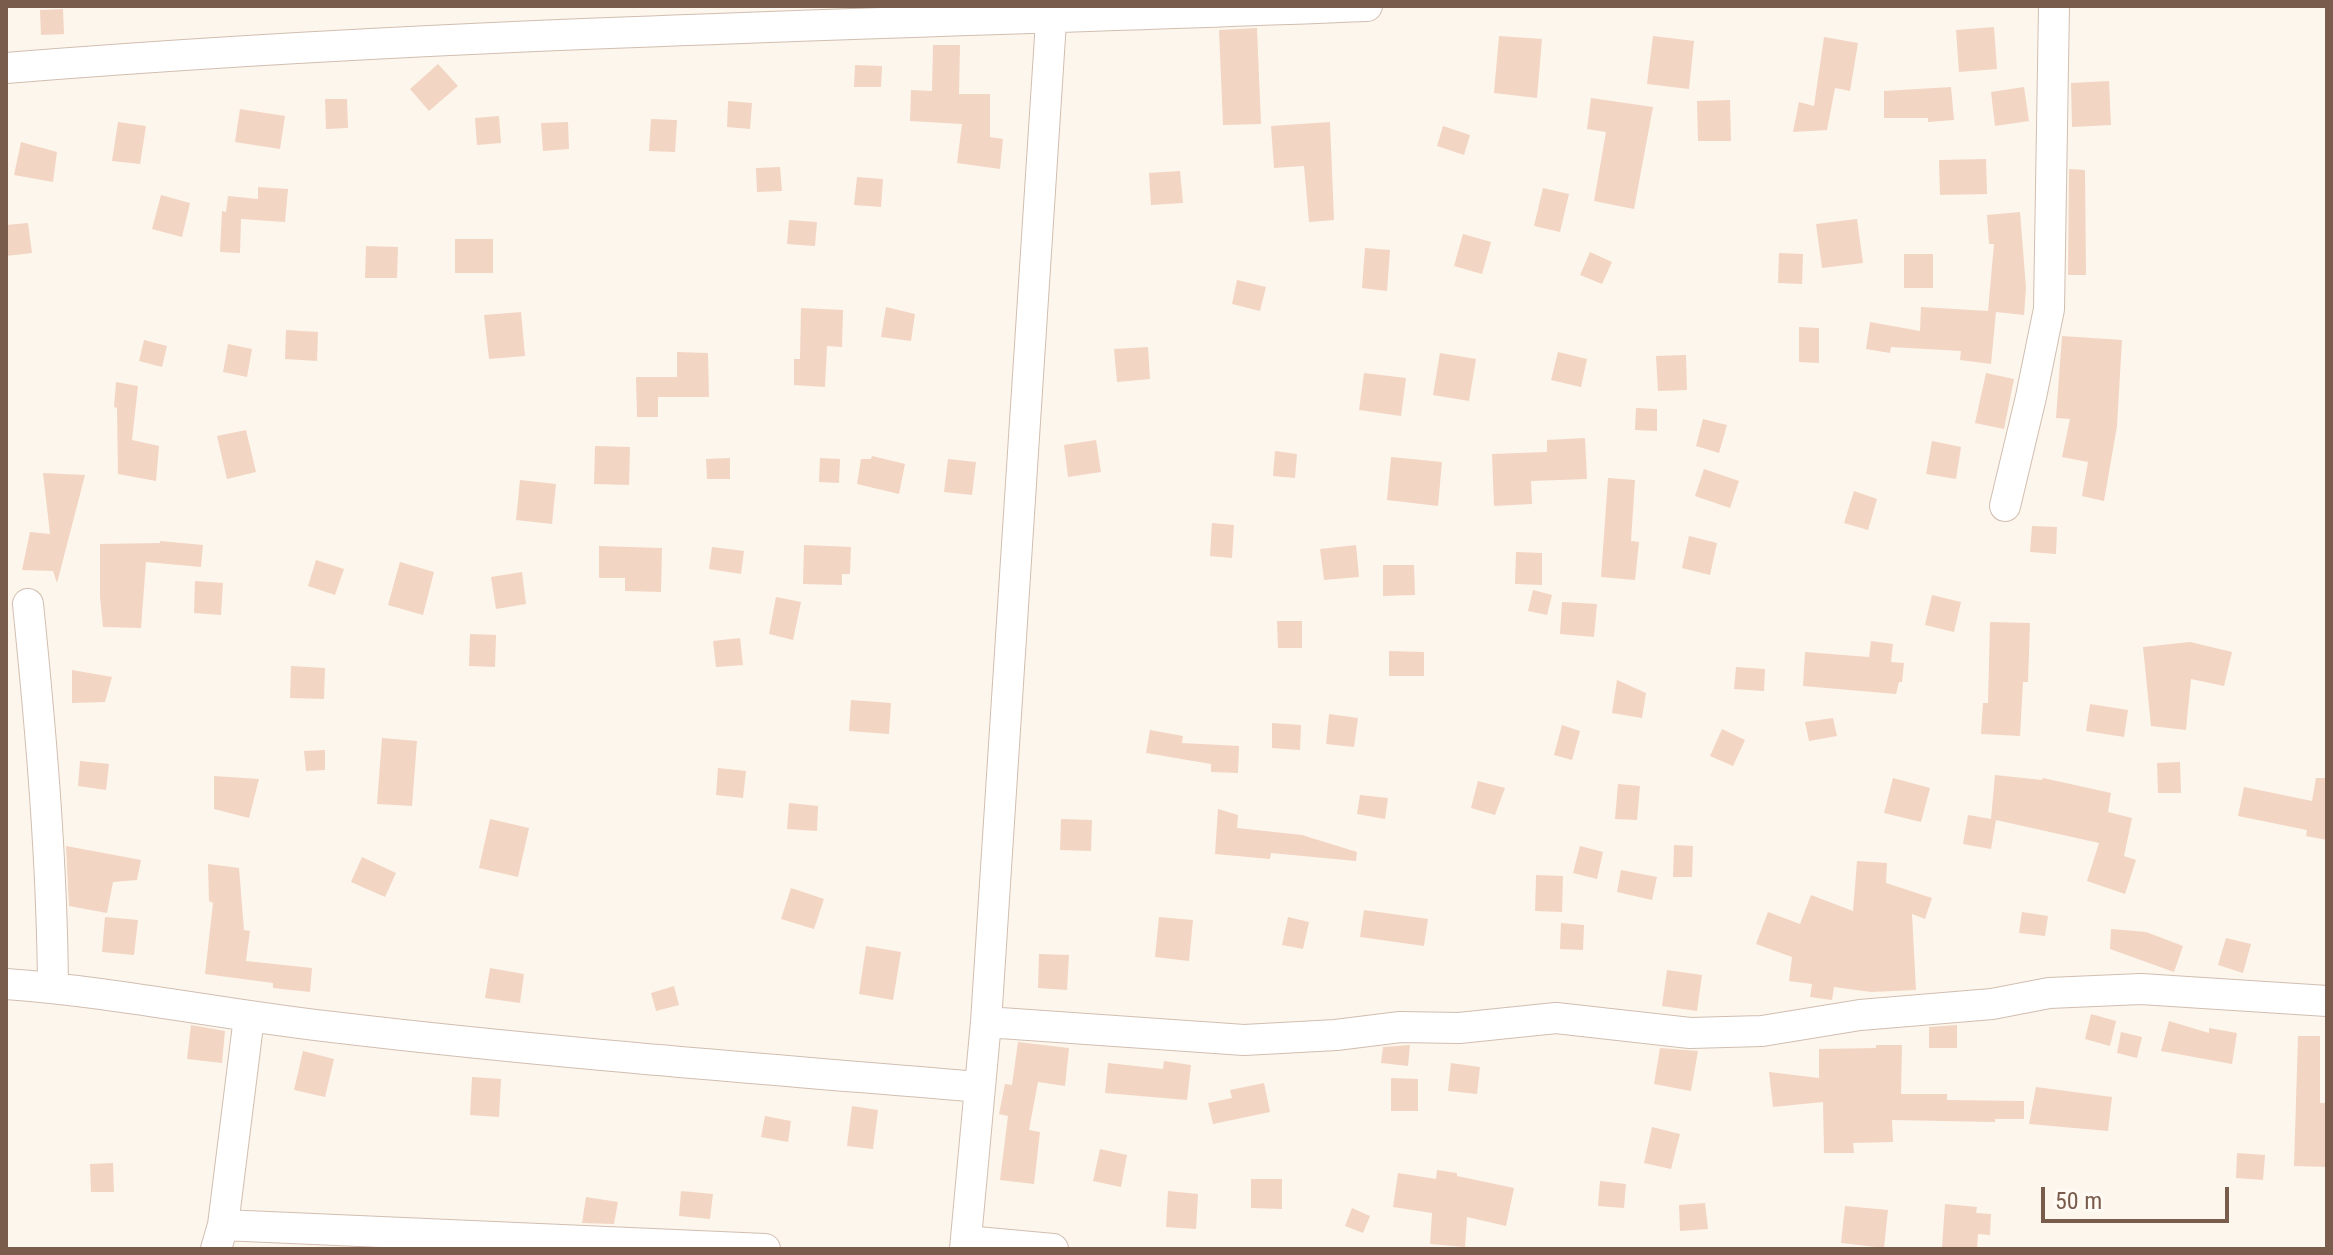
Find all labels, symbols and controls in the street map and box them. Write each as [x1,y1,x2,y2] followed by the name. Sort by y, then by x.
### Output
[2045,1171,2233,1221] scale bar
[2055,1187,2102,1215] text: 50 m

